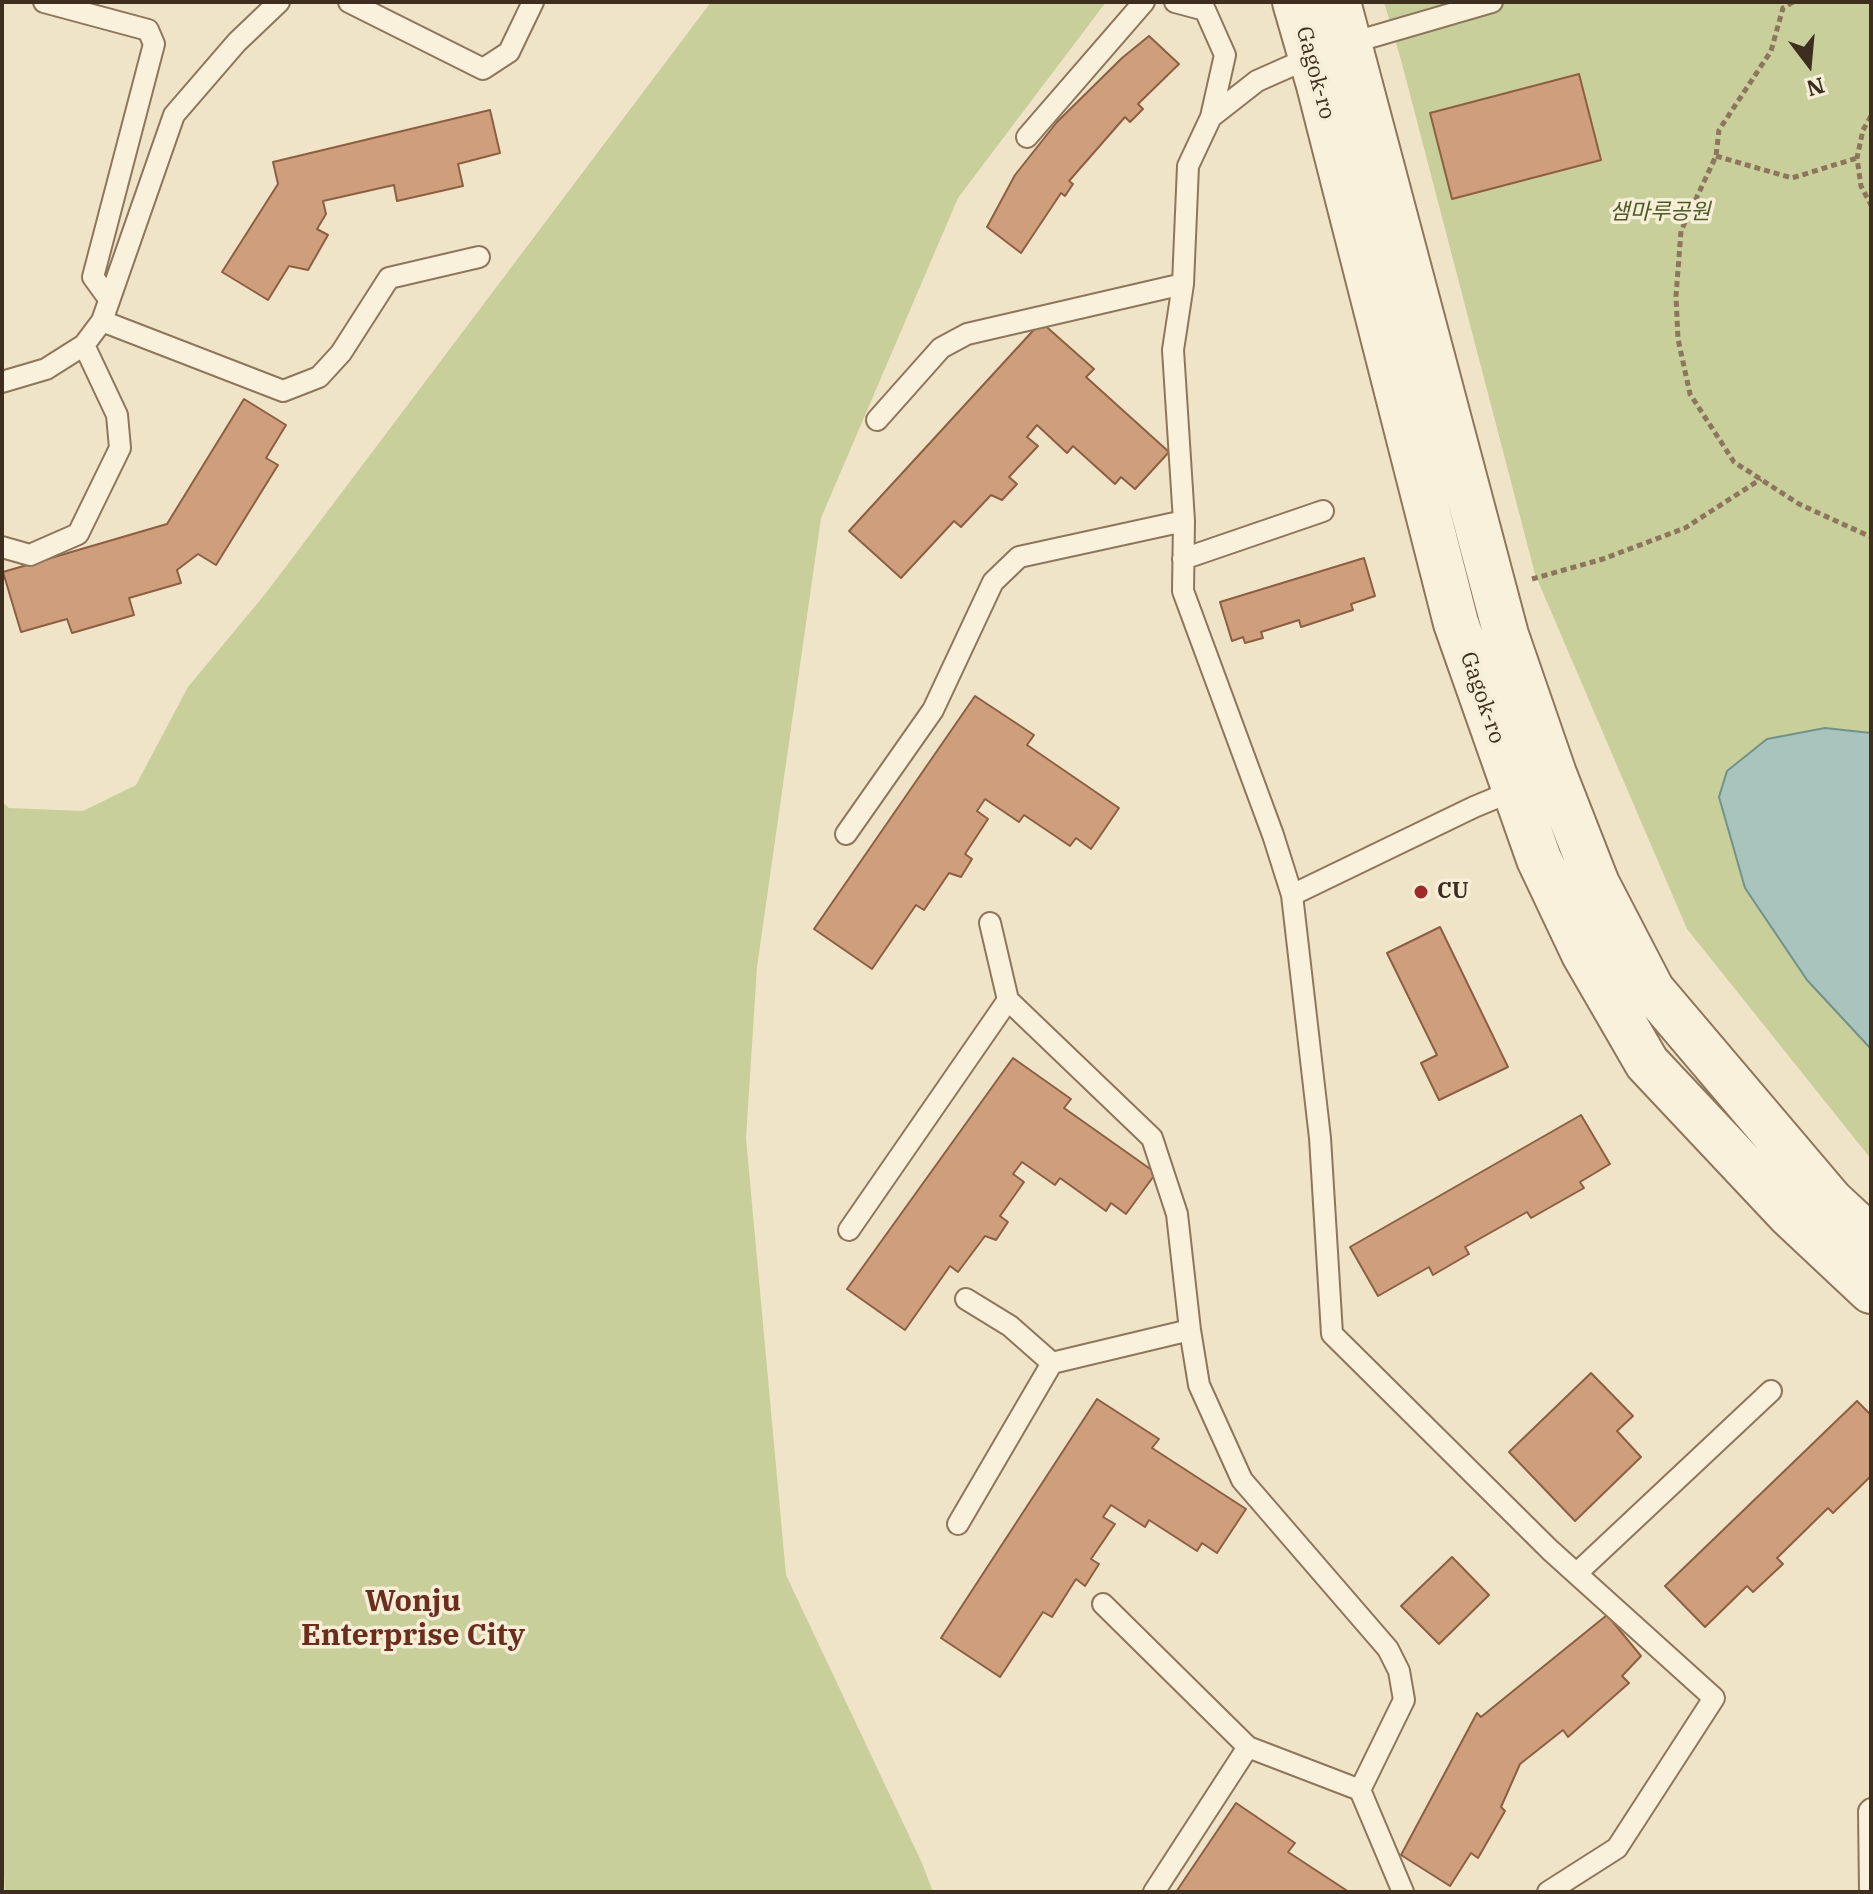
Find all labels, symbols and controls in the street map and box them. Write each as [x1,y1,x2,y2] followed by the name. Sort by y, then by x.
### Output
[1290,24,1340,122] street label: Gagok-ro
[1769,24,1849,104] north arrow
[1803,71,1828,104] text: N
[1609,200,1711,226] park label: 샘마루공원
[1454,649,1510,747] street label: Gagok-ro
[1437,879,1469,905] place label: CU
[1412,883,1430,901] marker: CU
[301,1584,525,1654] district label: Wonju Enterprise City

